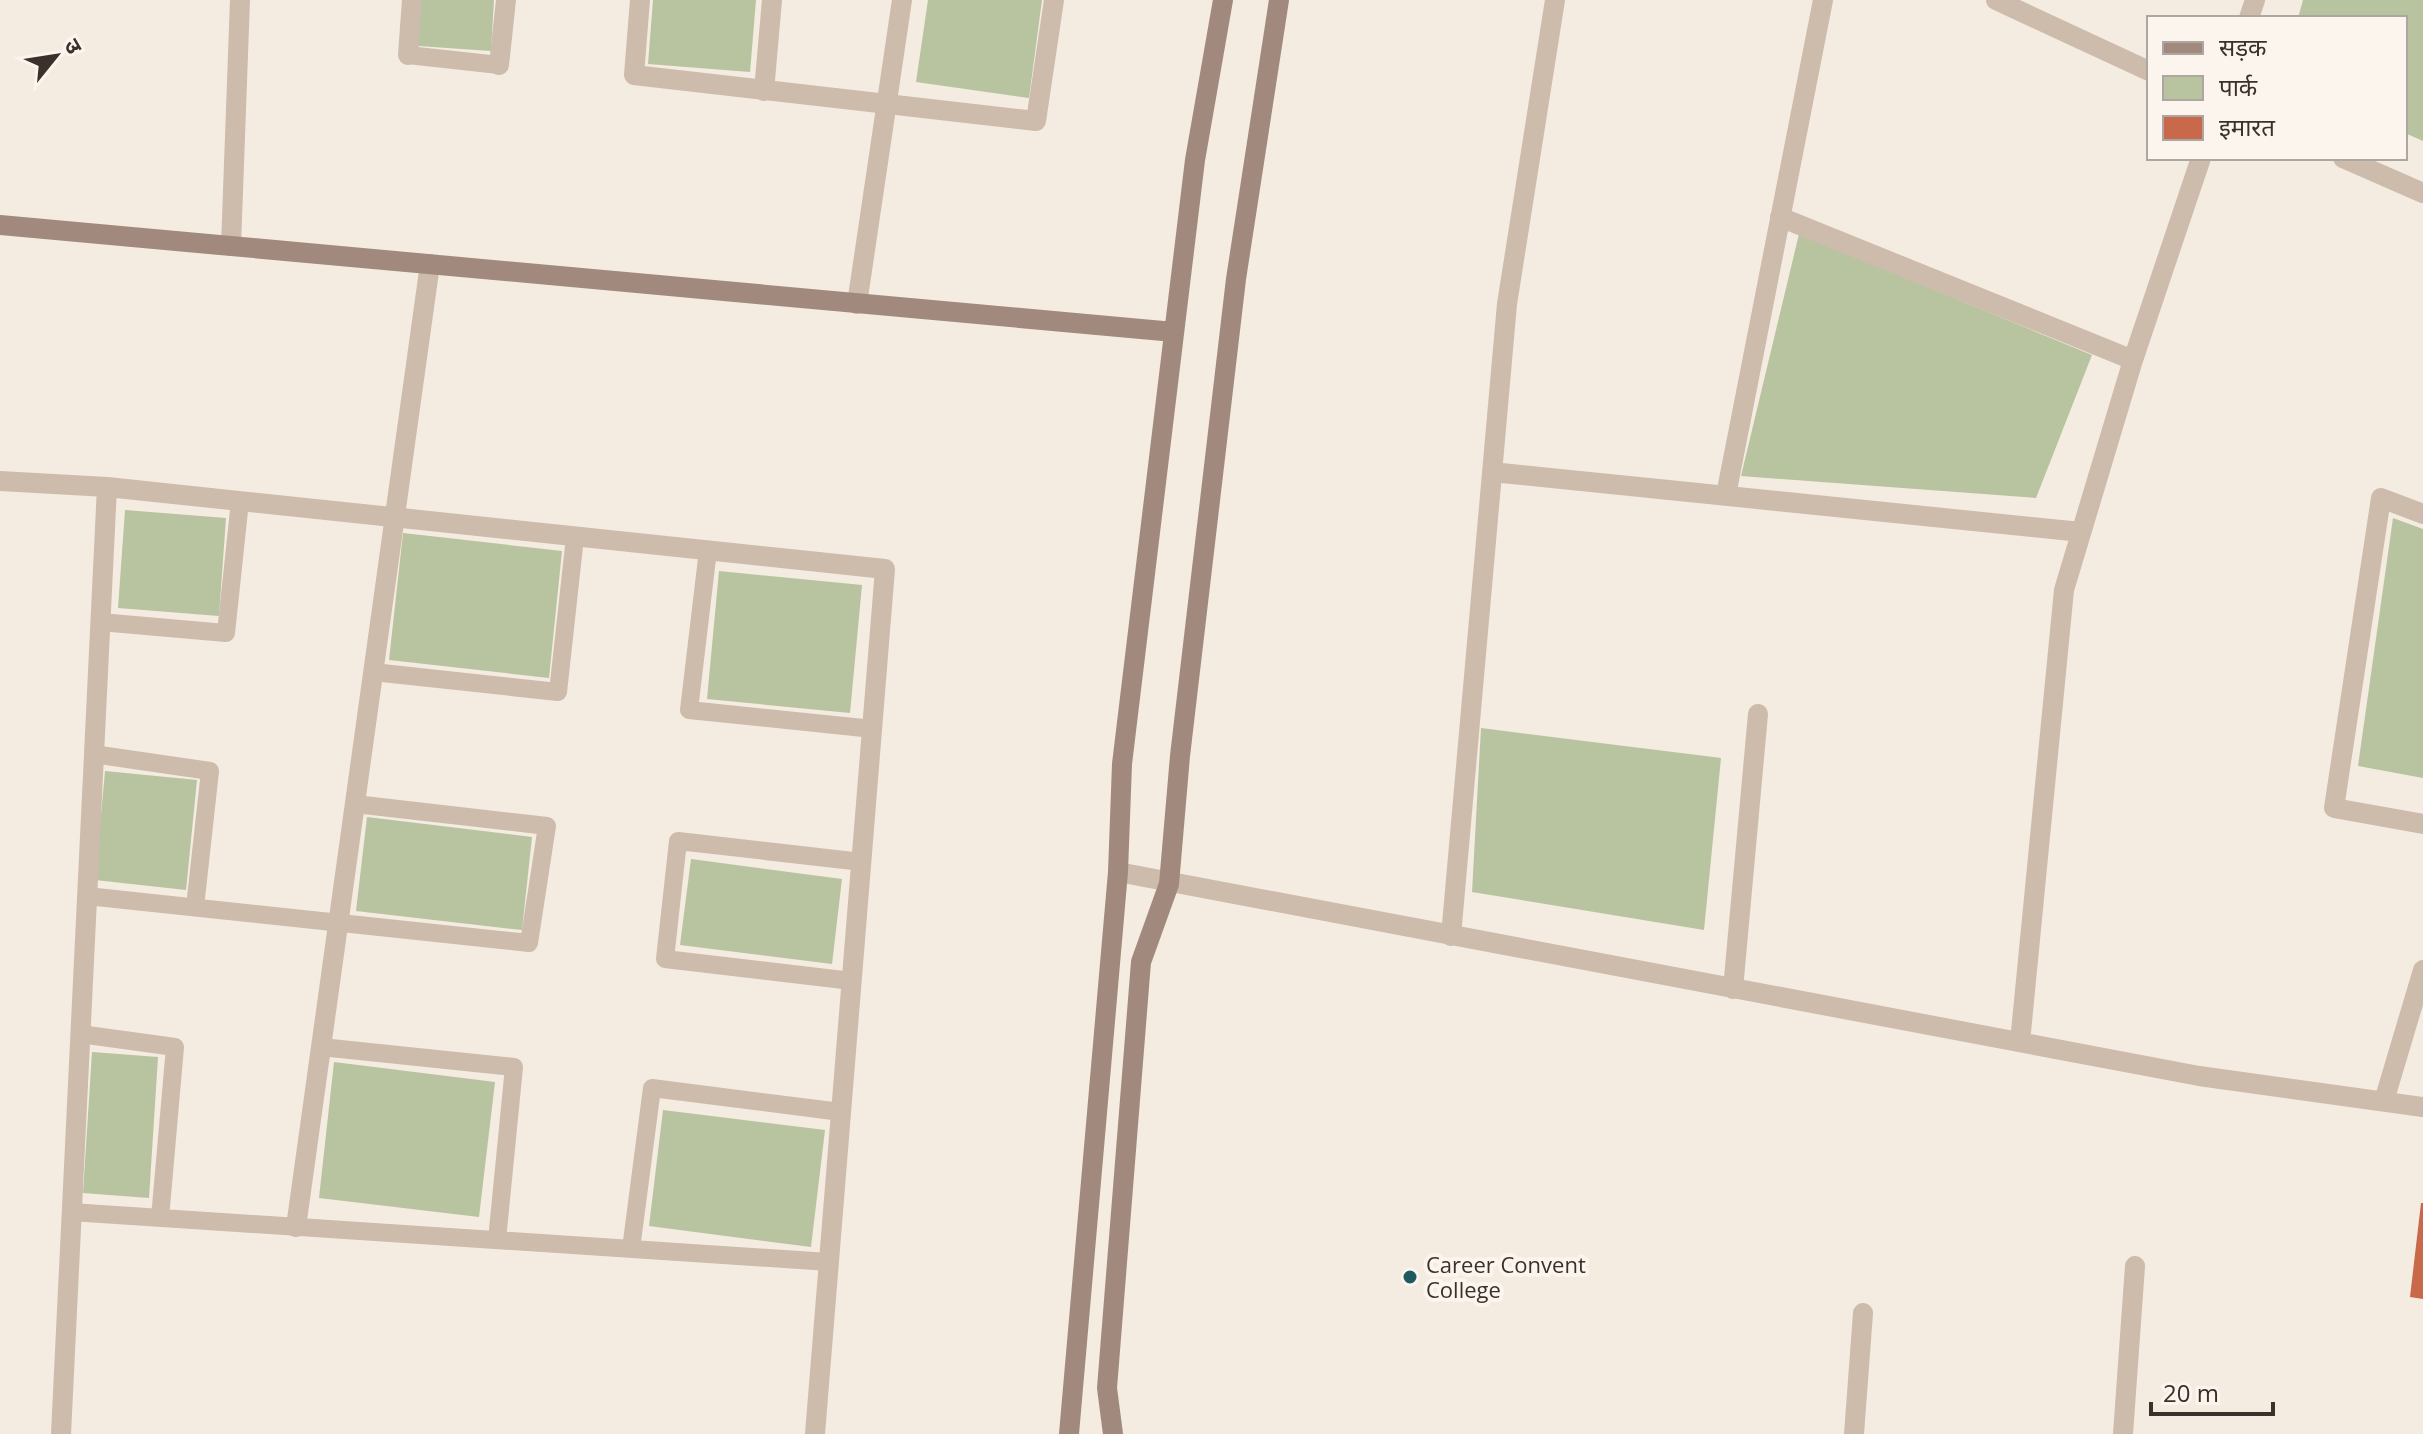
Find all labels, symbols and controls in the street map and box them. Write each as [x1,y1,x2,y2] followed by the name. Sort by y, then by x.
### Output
[16,16,96,96] north arrow
[2147,16,2407,160] legend
[2219,30,2267,63] text: सड़क
[58,32,91,60] text: उ
[2219,70,2258,103] text: पार्क
[2219,110,2276,143] text: इमारत
[1426,1249,1586,1304] place label: Career Convent College
[1401,1268,1419,1286] marker: Career Convent College
[2151,1366,2273,1416] scale bar
[2163,1376,2219,1409] text: 20 m

